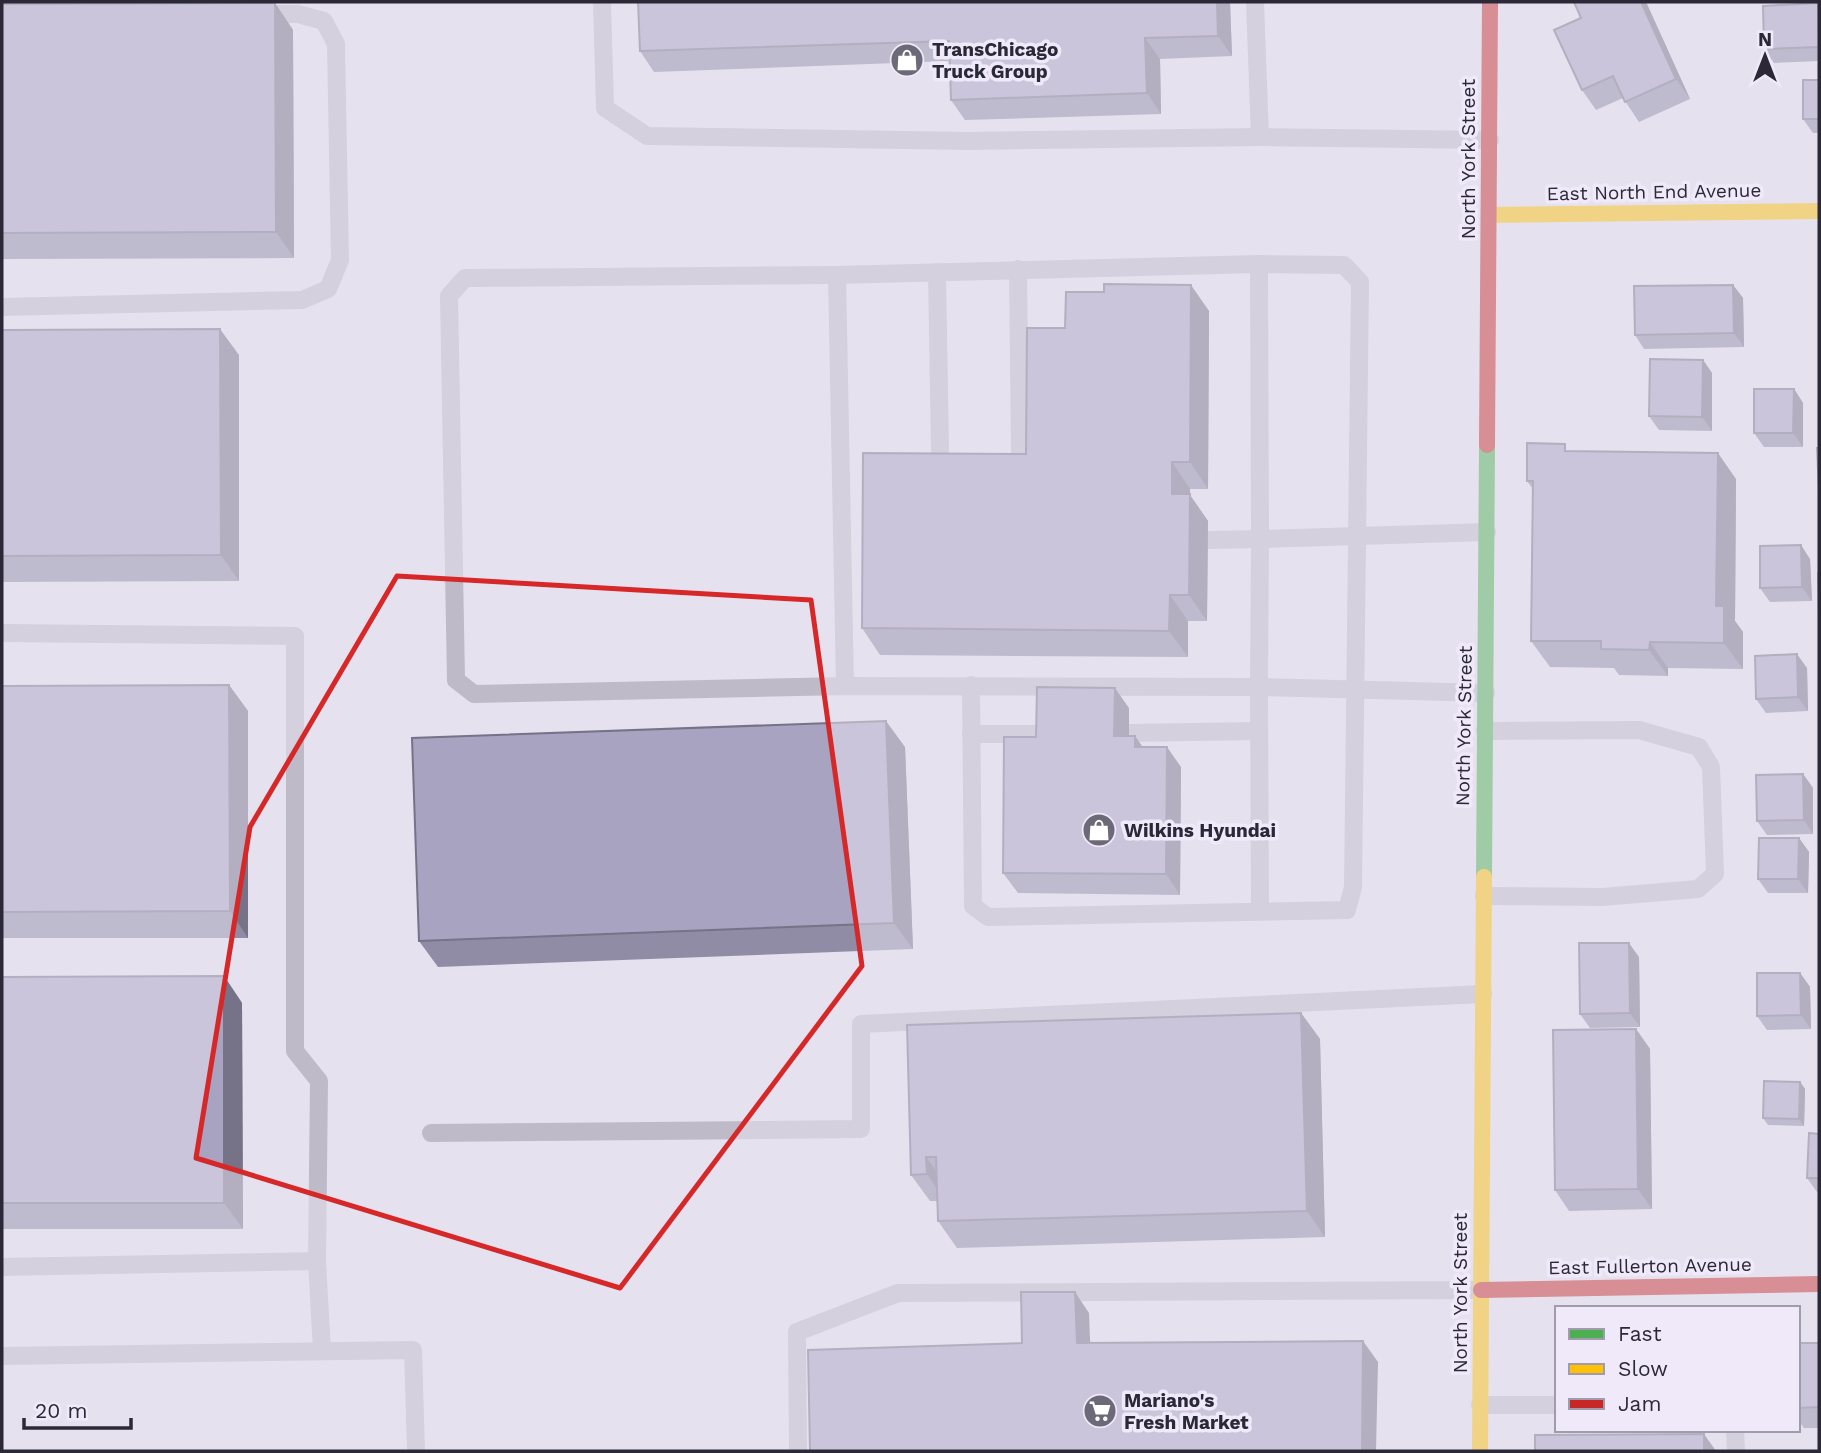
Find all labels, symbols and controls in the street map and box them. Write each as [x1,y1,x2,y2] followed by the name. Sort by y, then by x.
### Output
[1730,21,1800,91] north arrow
[1758,28,1772,51] text: N
[932,38,1058,83] place label: TransChicago Truck Group
[888,41,926,79] shop icon: TransChicago Truck Group
[1457,79,1480,239] street label: North York Street
[1547,179,1761,205] street label: East North End Avenue
[1451,646,1477,806] street label: North York Street
[1080,811,1118,849] shop icon: Wilkins Hyundai
[1124,819,1276,842] place label: Wilkins Hyundai
[1449,1213,1472,1373] street label: North York Street
[1548,1253,1752,1279] street label: East Fullerton Avenue
[1555,1306,1800,1432] legend
[1618,1321,1662,1346] text: Fast
[1618,1356,1668,1381] text: Slow
[24,1386,131,1430] scale bar
[1124,1389,1249,1434] place label: Mariano's Fresh Market
[1618,1391,1661,1416] text: Jam
[1081,1392,1119,1430] supermarket icon: Mariano's Fresh Market
[35,1398,87,1423] text: 20 m

